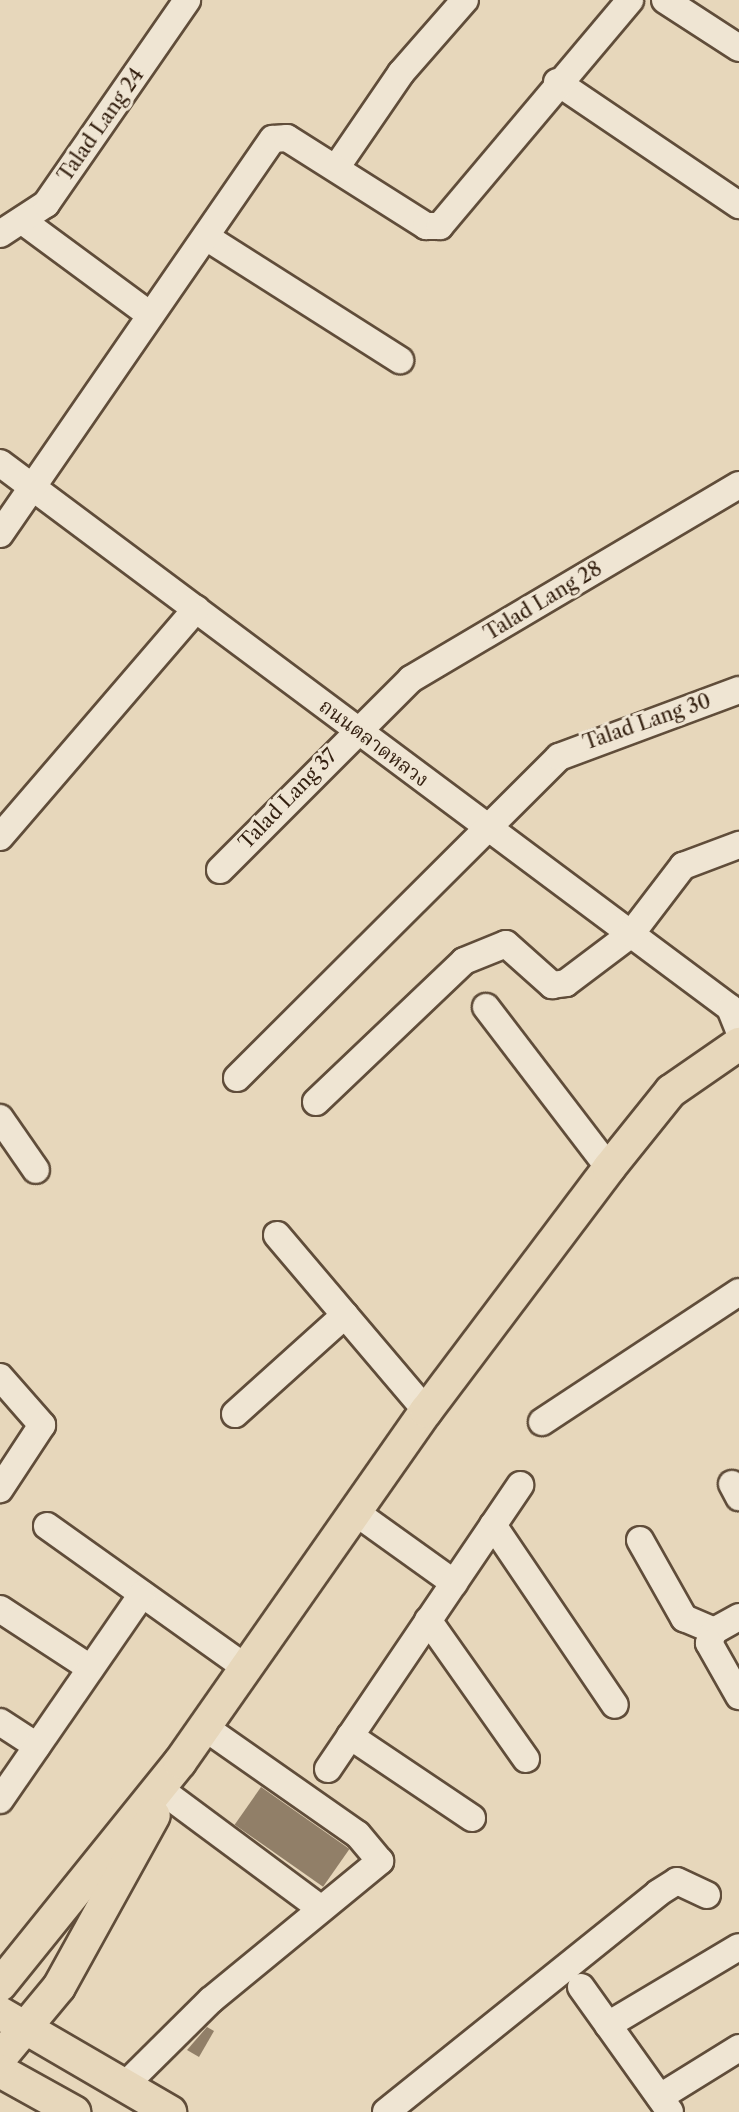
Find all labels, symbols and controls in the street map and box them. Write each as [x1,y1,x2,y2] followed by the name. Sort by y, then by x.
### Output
[53,64,149,186] street label: Talad Lang 24
[480,556,606,646] street label: Talad Lang 28
[580,689,714,755] street label: Talad Lang 30
[315,694,433,792] street label: ถนนตลาดหลวง
[234,744,342,854] street label: Talad Lang 37

